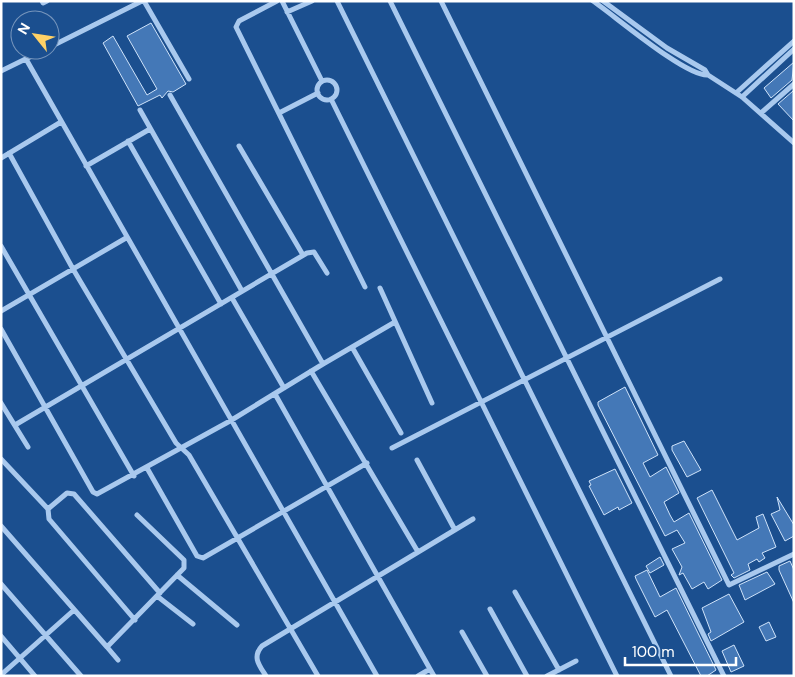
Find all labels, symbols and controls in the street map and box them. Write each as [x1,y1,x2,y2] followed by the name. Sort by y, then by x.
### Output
[10,10,60,60] north arrow
[13,20,34,37] text: N
[625,634,736,666] scale bar
[632,642,675,662] text: 100 m

